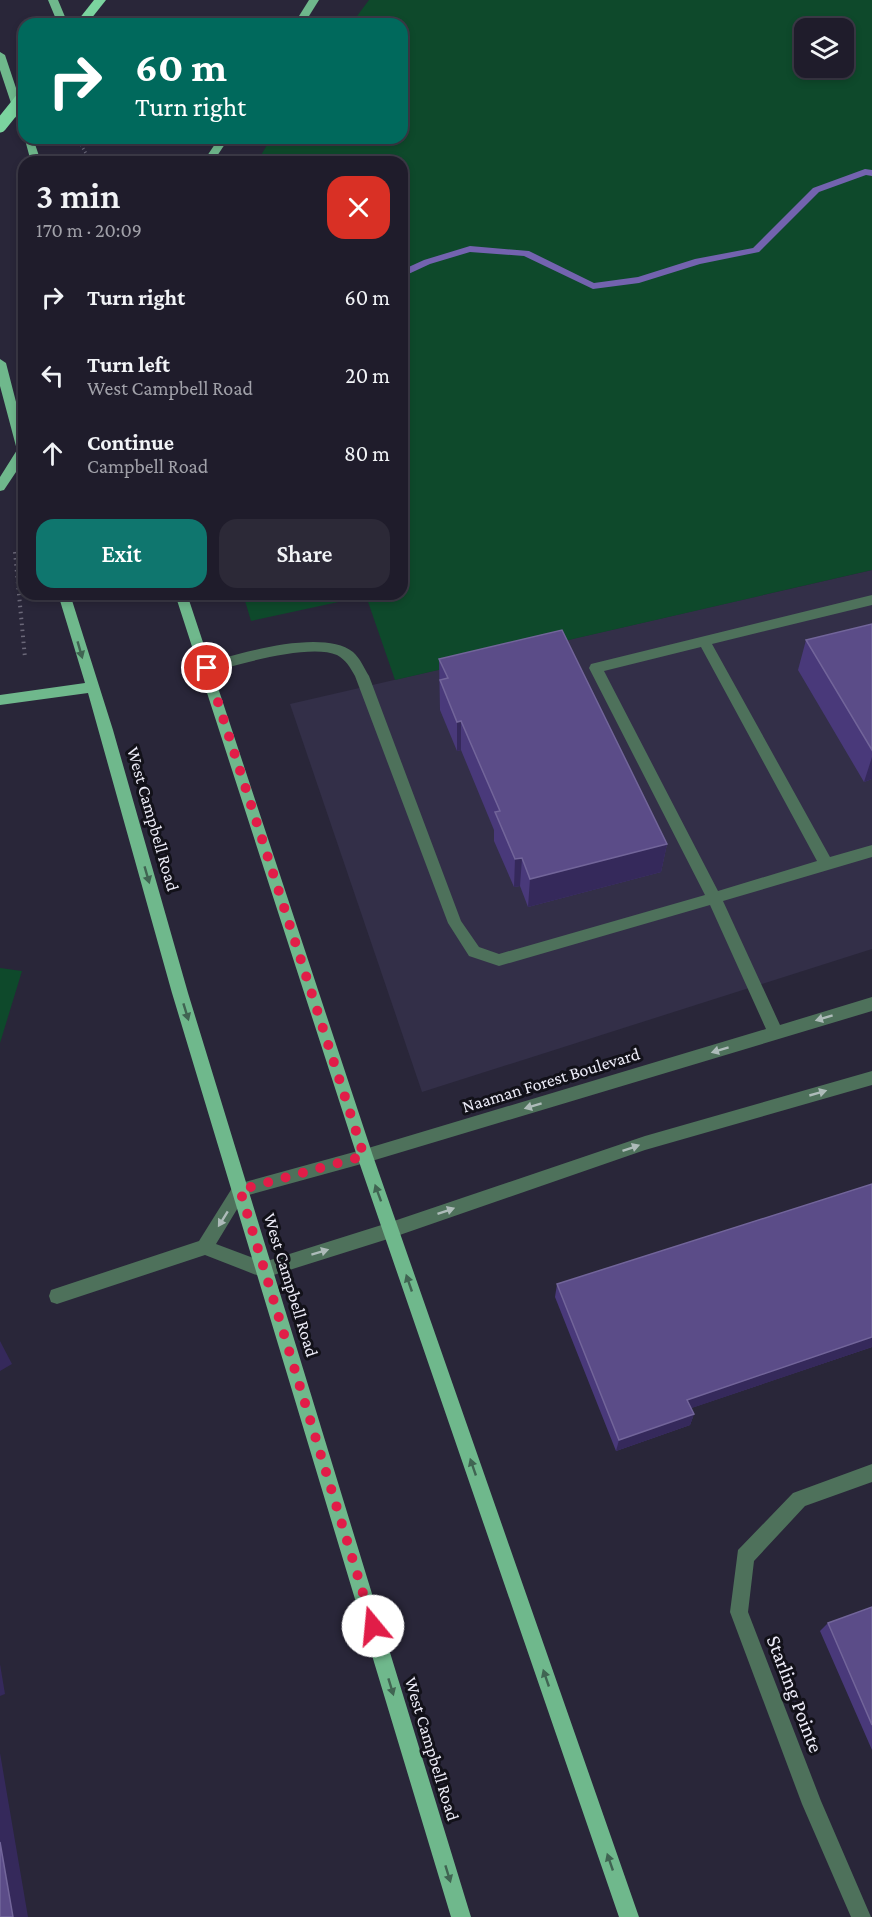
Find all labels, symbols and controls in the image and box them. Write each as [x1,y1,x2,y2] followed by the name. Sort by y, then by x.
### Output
[794,18,854,78] map controls
[794,18,854,78] button: layers
[36,42,114,120] icon: right
[135,43,227,90] text: 60 m
[135,92,246,122] text: Turn right
[36,176,120,216] text: 3 min
[327,176,390,239] button: close
[36,219,142,241] text: 170 m · 20:09
[36,281,69,314] icon: right
[87,285,185,310] text: Turn right
[345,285,390,310] text: 60 m
[87,352,170,377] text: Turn left
[36,359,69,392] icon: left
[345,363,390,388] text: 20 m
[87,377,253,399] text: West Campbell Road
[87,430,174,455] text: Continue
[36,437,69,470] icon: ahead
[344,441,390,466] text: 80 m
[87,455,208,477] text: Campbell Road
[36,519,207,588] button: Exit
[219,519,390,588] button: Share
[76,641,85,659] one-way arrow
[181,642,232,693] pin
[190,651,223,684] icon: arrive
[123,744,183,894] street label: West Campbell Road
[143,866,152,884] one-way arrow
[182,1003,191,1021] one-way arrow
[815,1014,833,1023] one-way arrow
[460,1043,643,1117] street label: Naaman Forest Boulevard
[711,1046,729,1055] one-way arrow
[809,1088,827,1098] one-way arrow
[524,1102,542,1111] one-way arrow
[622,1142,640,1152] one-way arrow
[372,1184,382,1202] one-way arrow
[438,1206,456,1216] one-way arrow
[217,1211,228,1227] one-way arrow
[260,1211,323,1360] street label: West Campbell Road
[311,1247,329,1257] one-way arrow
[403,1274,413,1292] one-way arrow
[467,1458,477,1476] one-way arrow
[341,1594,405,1658] position arrow
[762,1632,828,1756] street label: Starling Pointe
[540,1668,550,1686] one-way arrow
[401,1675,464,1824] street label: West Campbell Road
[387,1678,396,1696] one-way arrow
[604,1853,614,1871] one-way arrow
[444,1865,453,1883] one-way arrow

